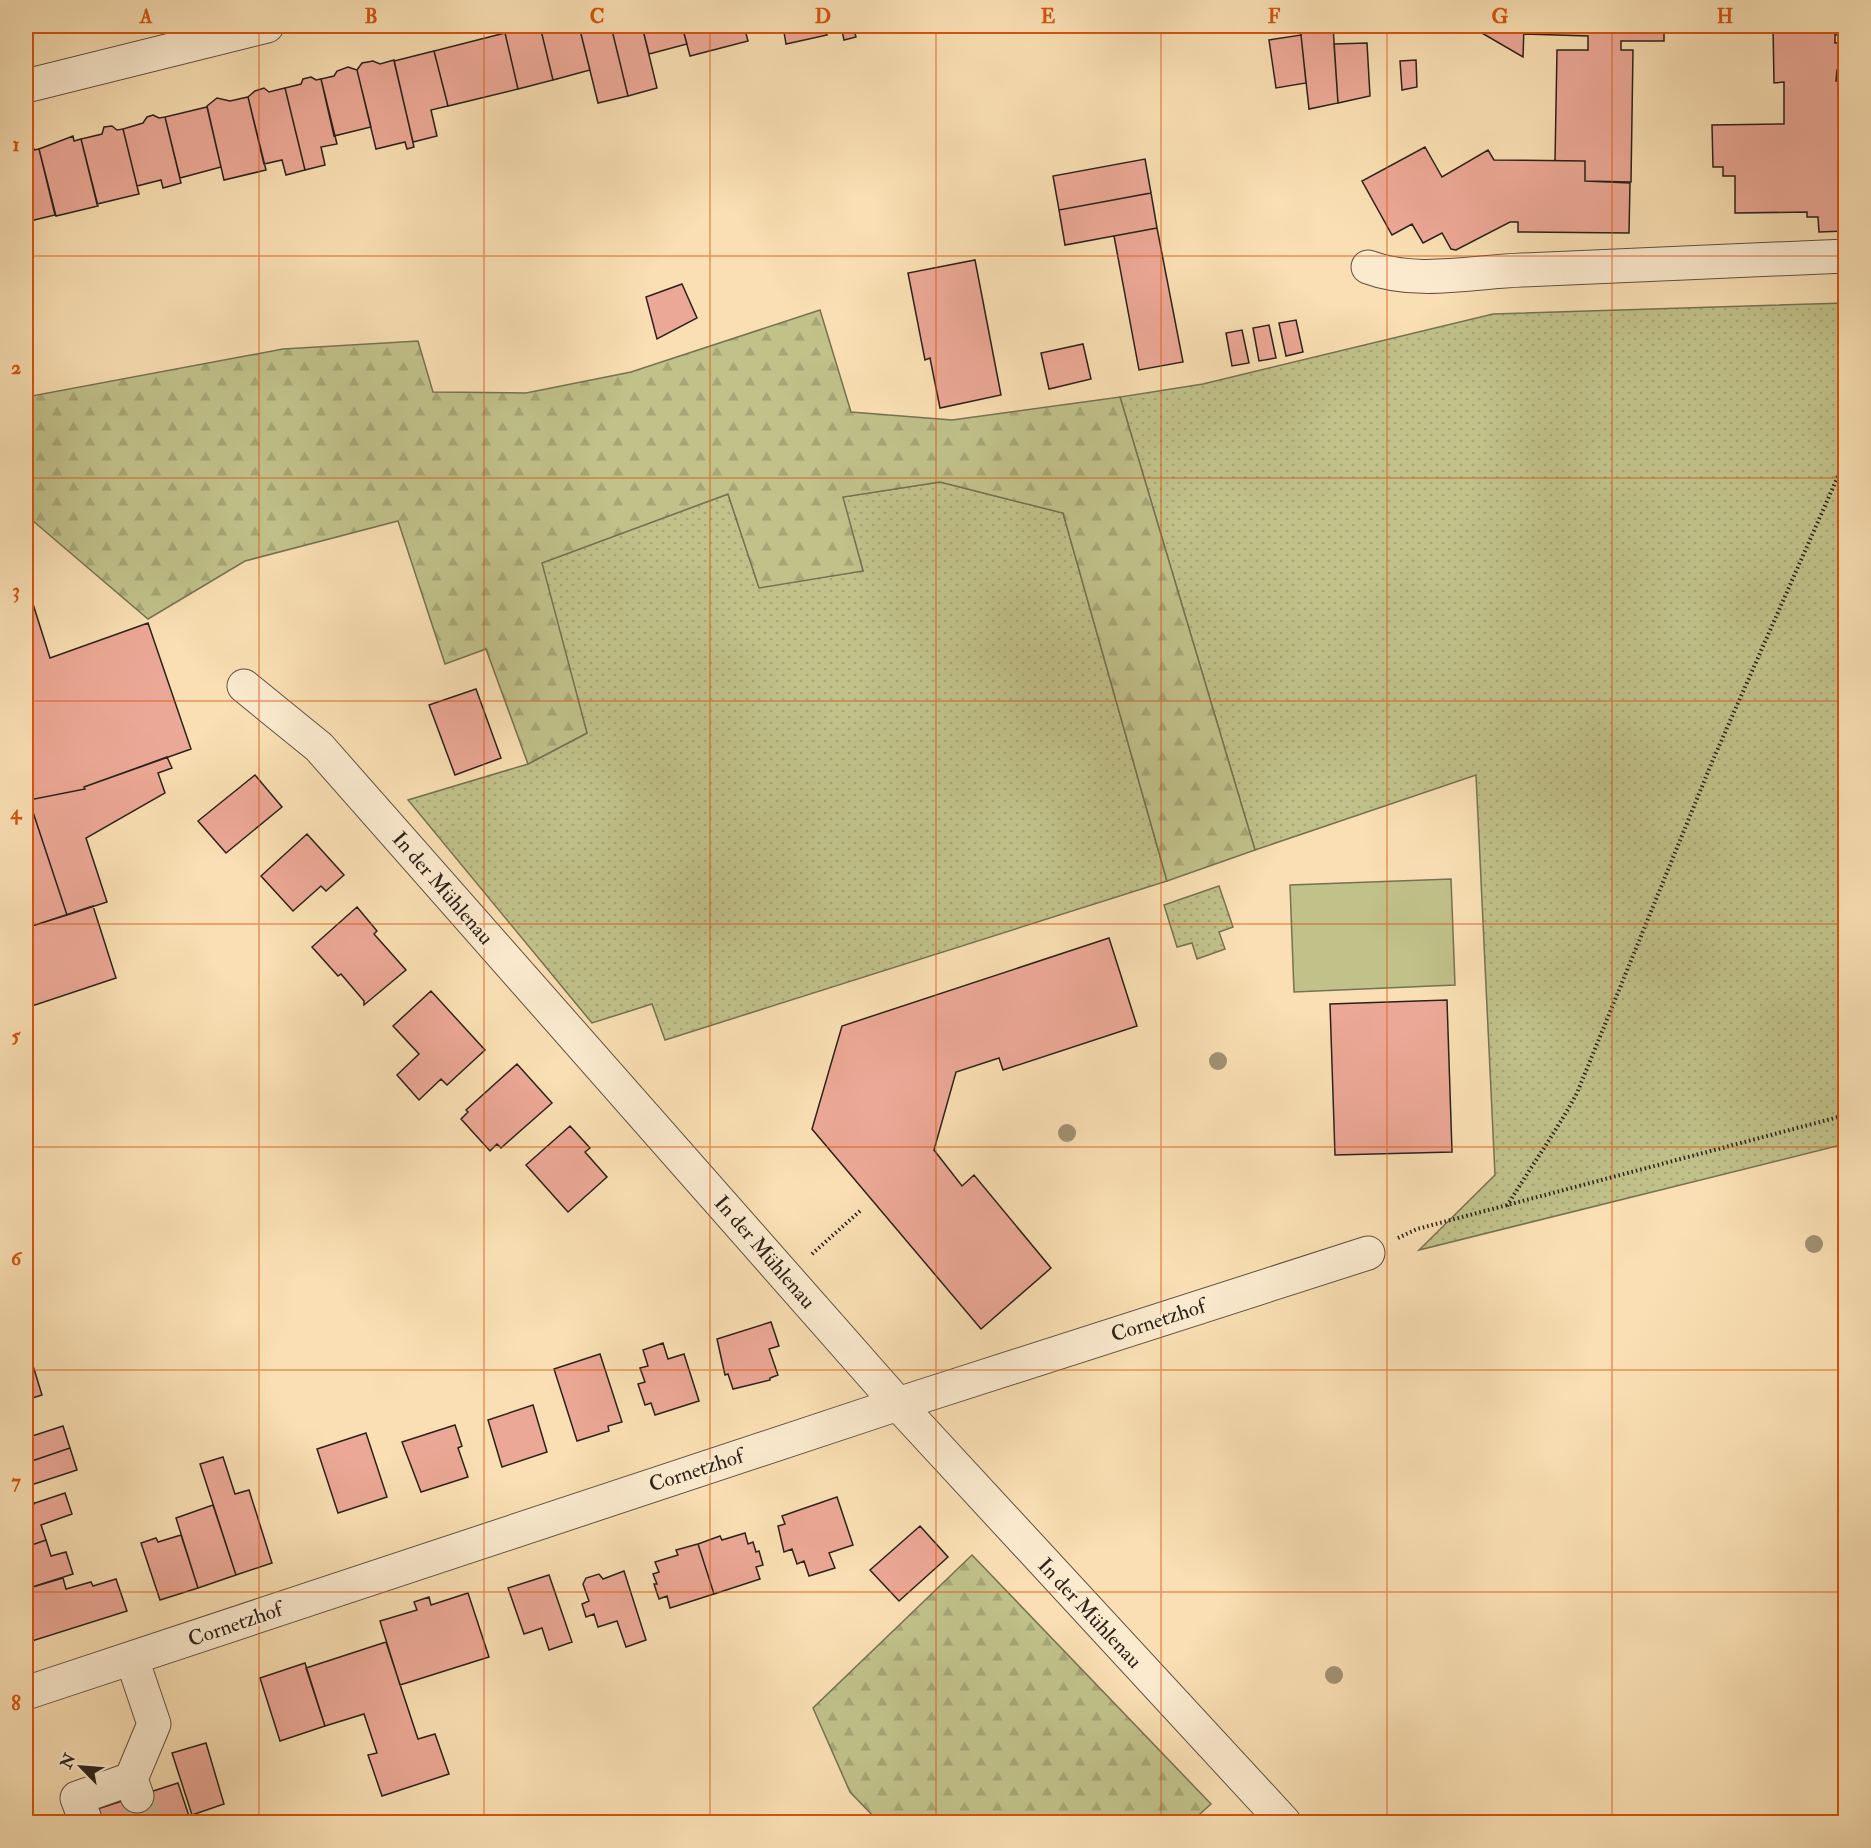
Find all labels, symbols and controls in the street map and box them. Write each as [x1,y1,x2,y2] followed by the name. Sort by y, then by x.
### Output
[139,4,153,29] text: A
[364,4,378,29] text: B
[590,4,604,29] text: C
[815,4,831,29] text: D
[1041,4,1056,29] text: E
[1268,4,1281,29] text: F
[1492,4,1509,29] text: G
[1717,4,1733,29] text: H
[12,132,20,157] text: 1
[11,355,21,380] text: 2
[12,578,20,603] text: 3
[10,800,23,825] text: 4
[386,826,499,951] street label: In der Mühlenau
[12,1023,22,1048] text: 5
[708,1190,821,1315] street label: In der Mühlenau
[11,1246,23,1271] text: 6
[1107,1292,1212,1348] street label: Cornetzhof
[645,1442,750,1498] street label: Cornetzhof
[11,1469,21,1494] text: 7
[1032,1552,1148,1674] street label: In der Mühlenau
[185,1595,289,1653] street label: Cornetzhof
[11,1691,21,1716] text: 8
[51,1737,111,1797] north arrow
[56,1750,81,1773] text: N

